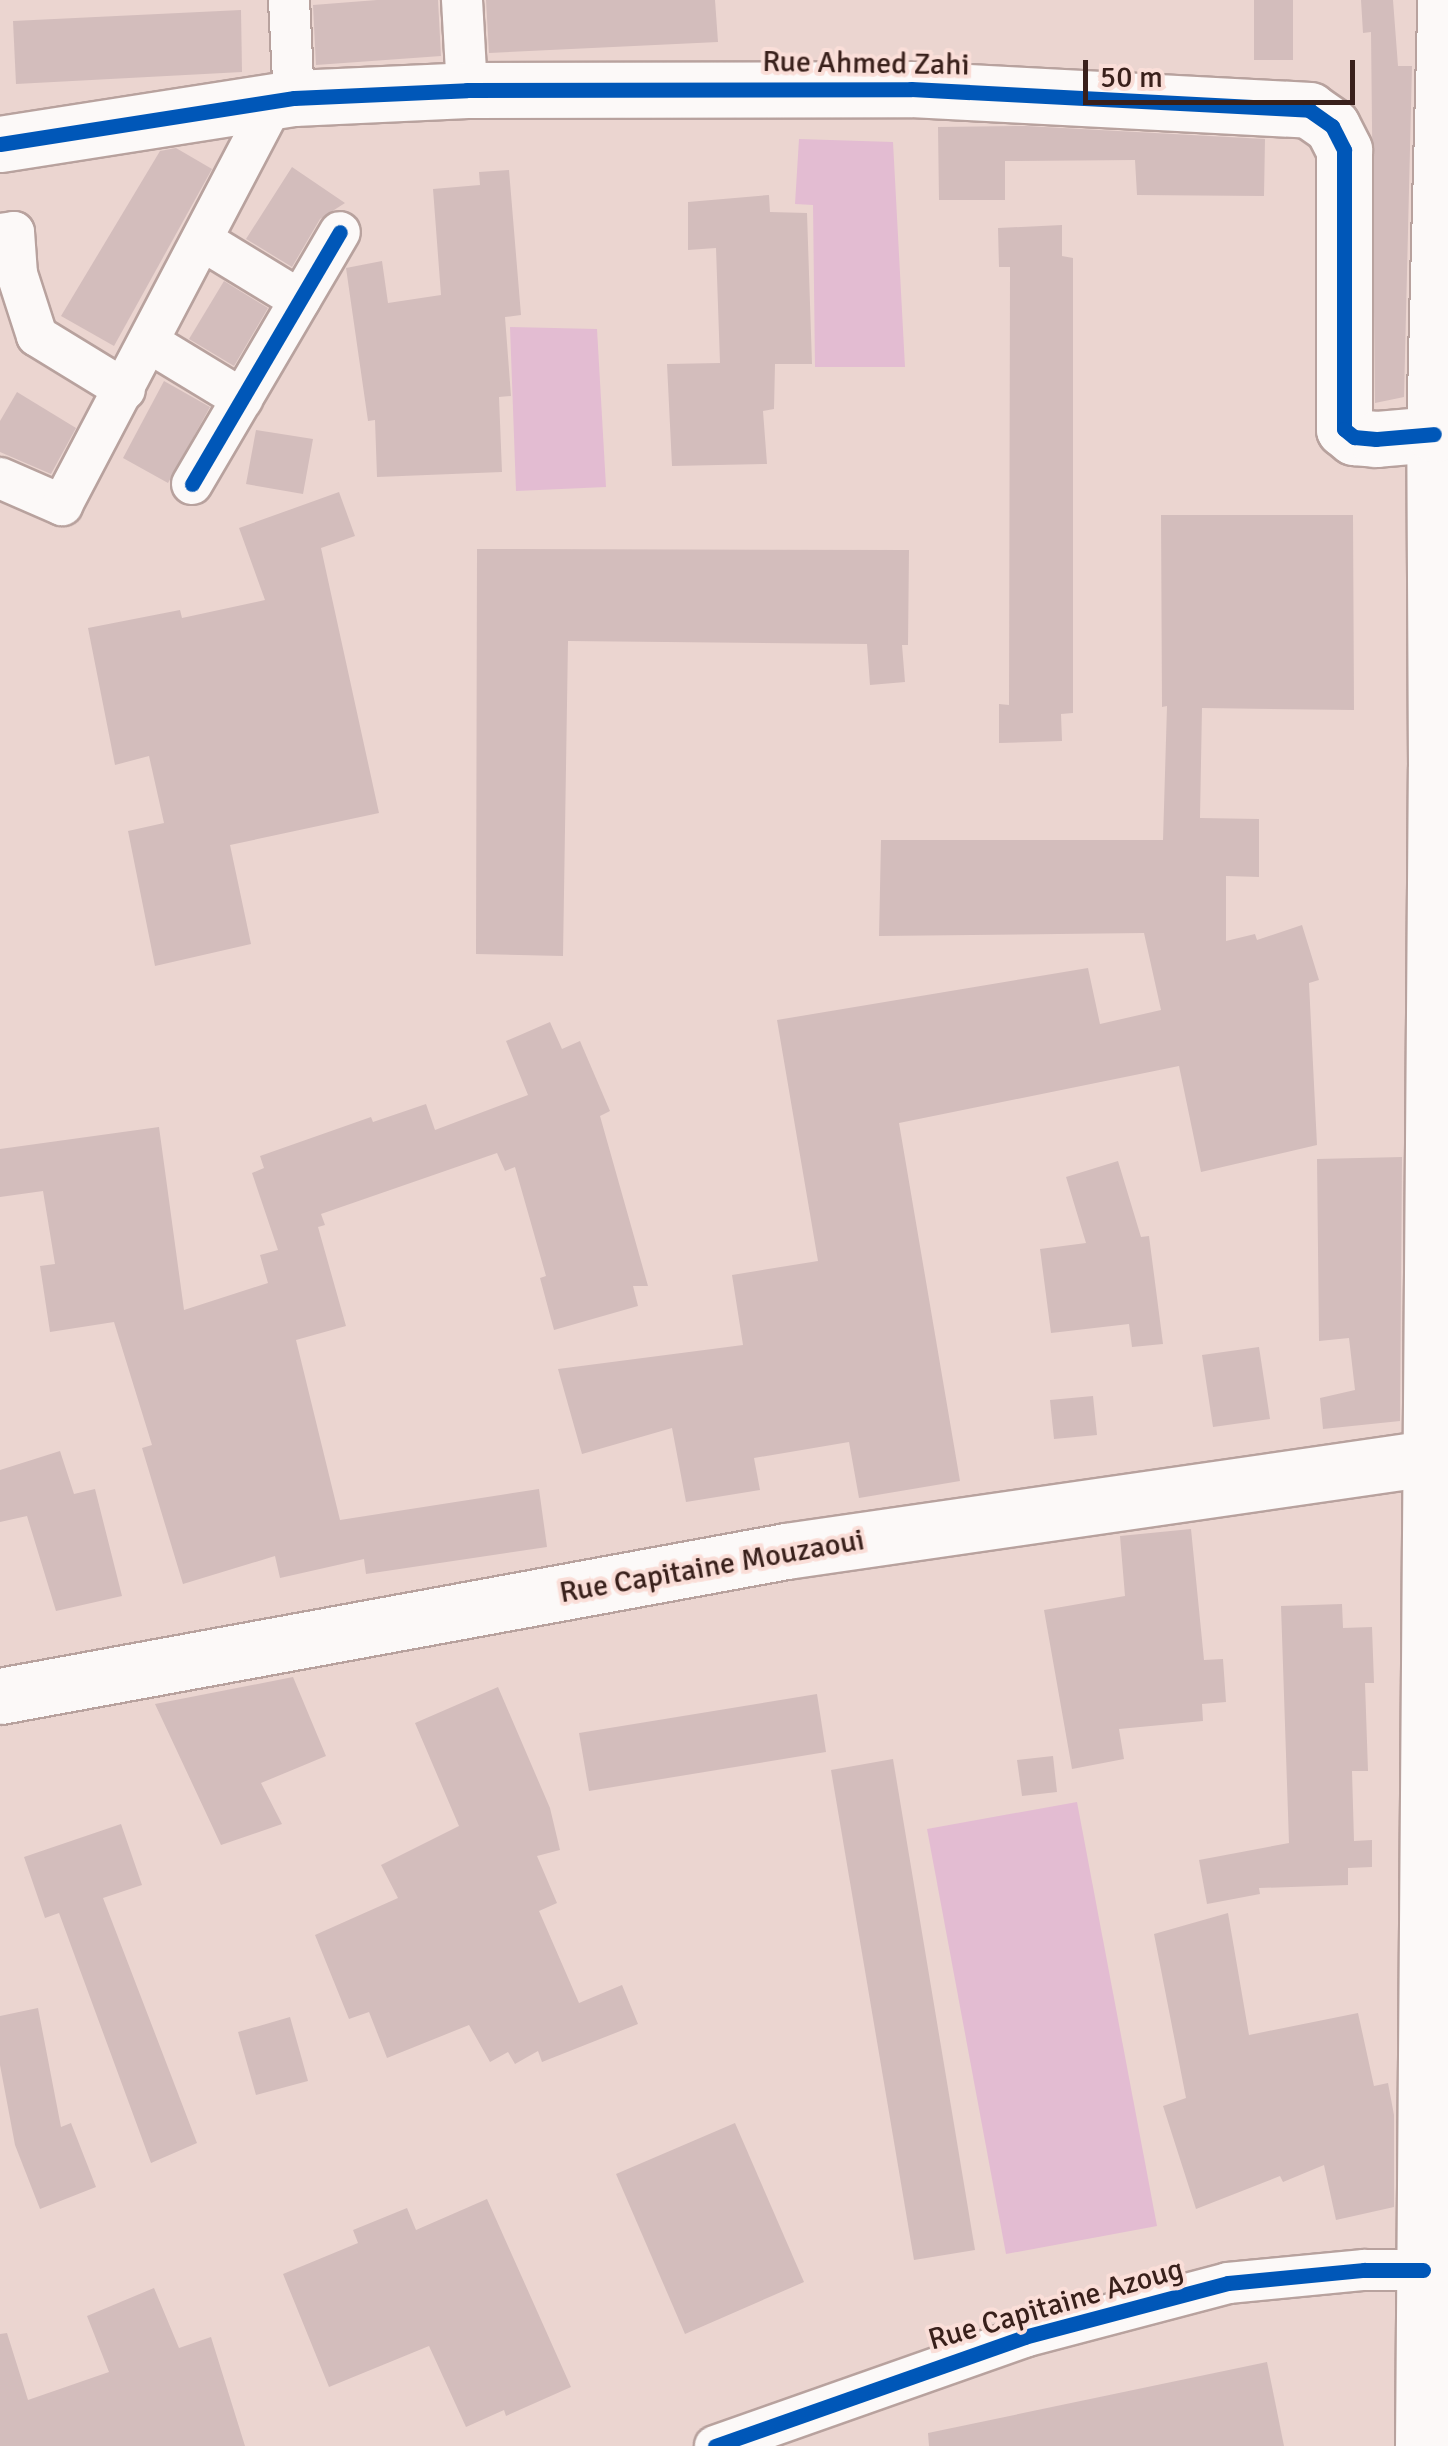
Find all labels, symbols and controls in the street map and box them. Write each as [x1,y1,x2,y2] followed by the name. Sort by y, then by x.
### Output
[1088,40,1360,102] scale bar
[762,44,970,84] street label: Rue Ahmed Zahi
[1100,59,1163,96] text: 50 m
[557,1522,867,1612] street label: Rue Capitaine Mouzaoui
[924,2251,1188,2359] street label: Rue Capitaine Azoug

